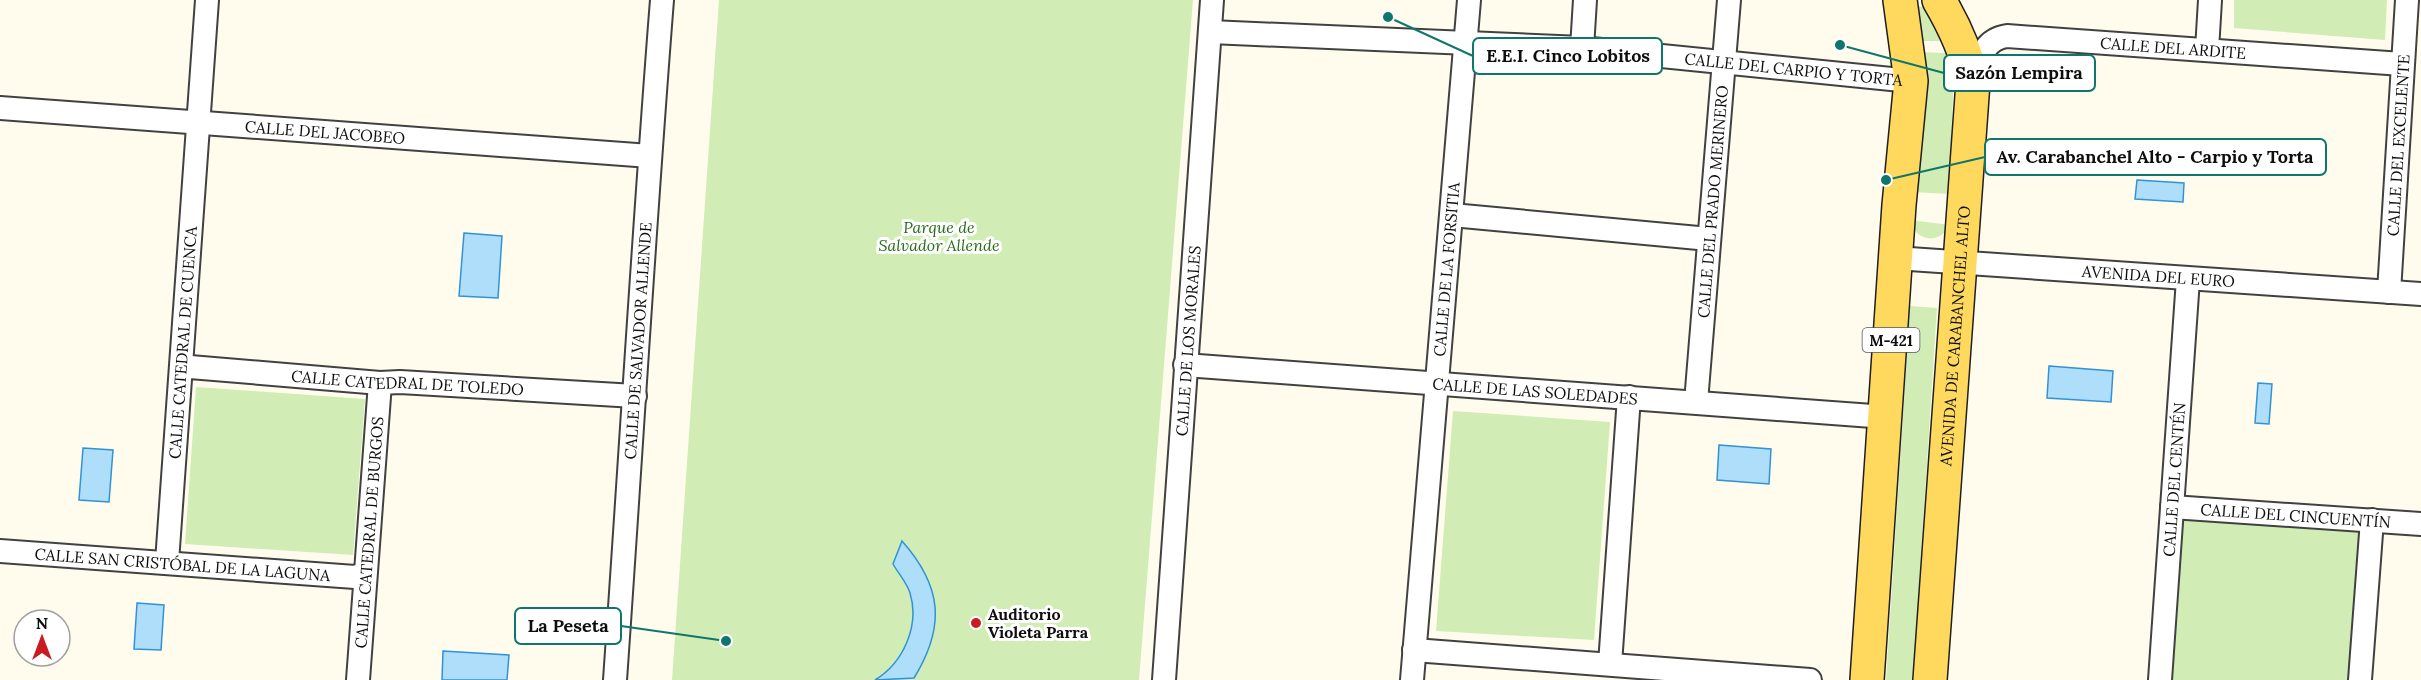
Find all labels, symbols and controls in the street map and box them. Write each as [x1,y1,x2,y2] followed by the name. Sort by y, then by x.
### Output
[2099,33,2247,63] street label: CALLE DEL ARDITE
[1473,38,1662,74] callout: E.E.I. Cinco Lobitos
[1486,44,1650,67] text: E.E.I. Cinco Lobitos
[1684,48,1904,90] street label: CALLE DEL CARPIO Y TORTA
[2382,54,2414,237] street label: CALLE DEL EXCELENTE
[1944,55,2095,91] callout: Sazón Lempira
[1955,61,2083,84] text: Sazón Lempira
[1693,85,1732,319] street label: CALLE DEL PRADO MERINERO
[244,116,406,148] street label: CALLE DEL JACOBEO
[1985,139,2326,175] callout: Av. Carabanchel Alto - Carpio y Torta
[1997,145,2314,168] text: Av. Carabanchel Alto - Carpio y Torta
[1429,181,1464,357] street label: CALLE DE LA FORSITIA
[1935,205,1974,468] street label: AVENIDA DE CARABANCHEL ALTO
[878,217,1000,255] park label: Parque de Salvador Allende
[620,221,656,460] street label: CALLE DE SALVADOR ALLENDE
[164,225,201,459] street label: CALLE CATEDRAL DE CUENCA
[1171,245,1205,437] street label: CALLE DE LOS MORALES
[2080,261,2236,291] street label: AVENIDA DEL EURO
[1862,328,1920,352] road number: M-421
[290,366,524,399] street label: CALLE CATEDRAL DE TOLEDO
[1432,373,1638,409] street label: CALLE DE LAS SOLEDADES
[2159,402,2189,557] street label: CALLE DEL CENTÉN
[350,416,387,649] street label: CALLE CATEDRAL DE BURGOS
[2200,499,2392,532] street label: CALLE DEL CINCUENTÍN
[34,544,332,585] street label: CALLE SAN CRISTÓBAL DE LA LAGUNA
[988,604,1089,642] place label: Auditorio Violeta Parra
[12,608,72,668] north arrow
[515,608,621,644] callout: La Peseta
[36,613,48,633] text: N
[527,614,609,637] text: La Peseta
[969,616,983,630] marker: Auditorio Violeta Parra

